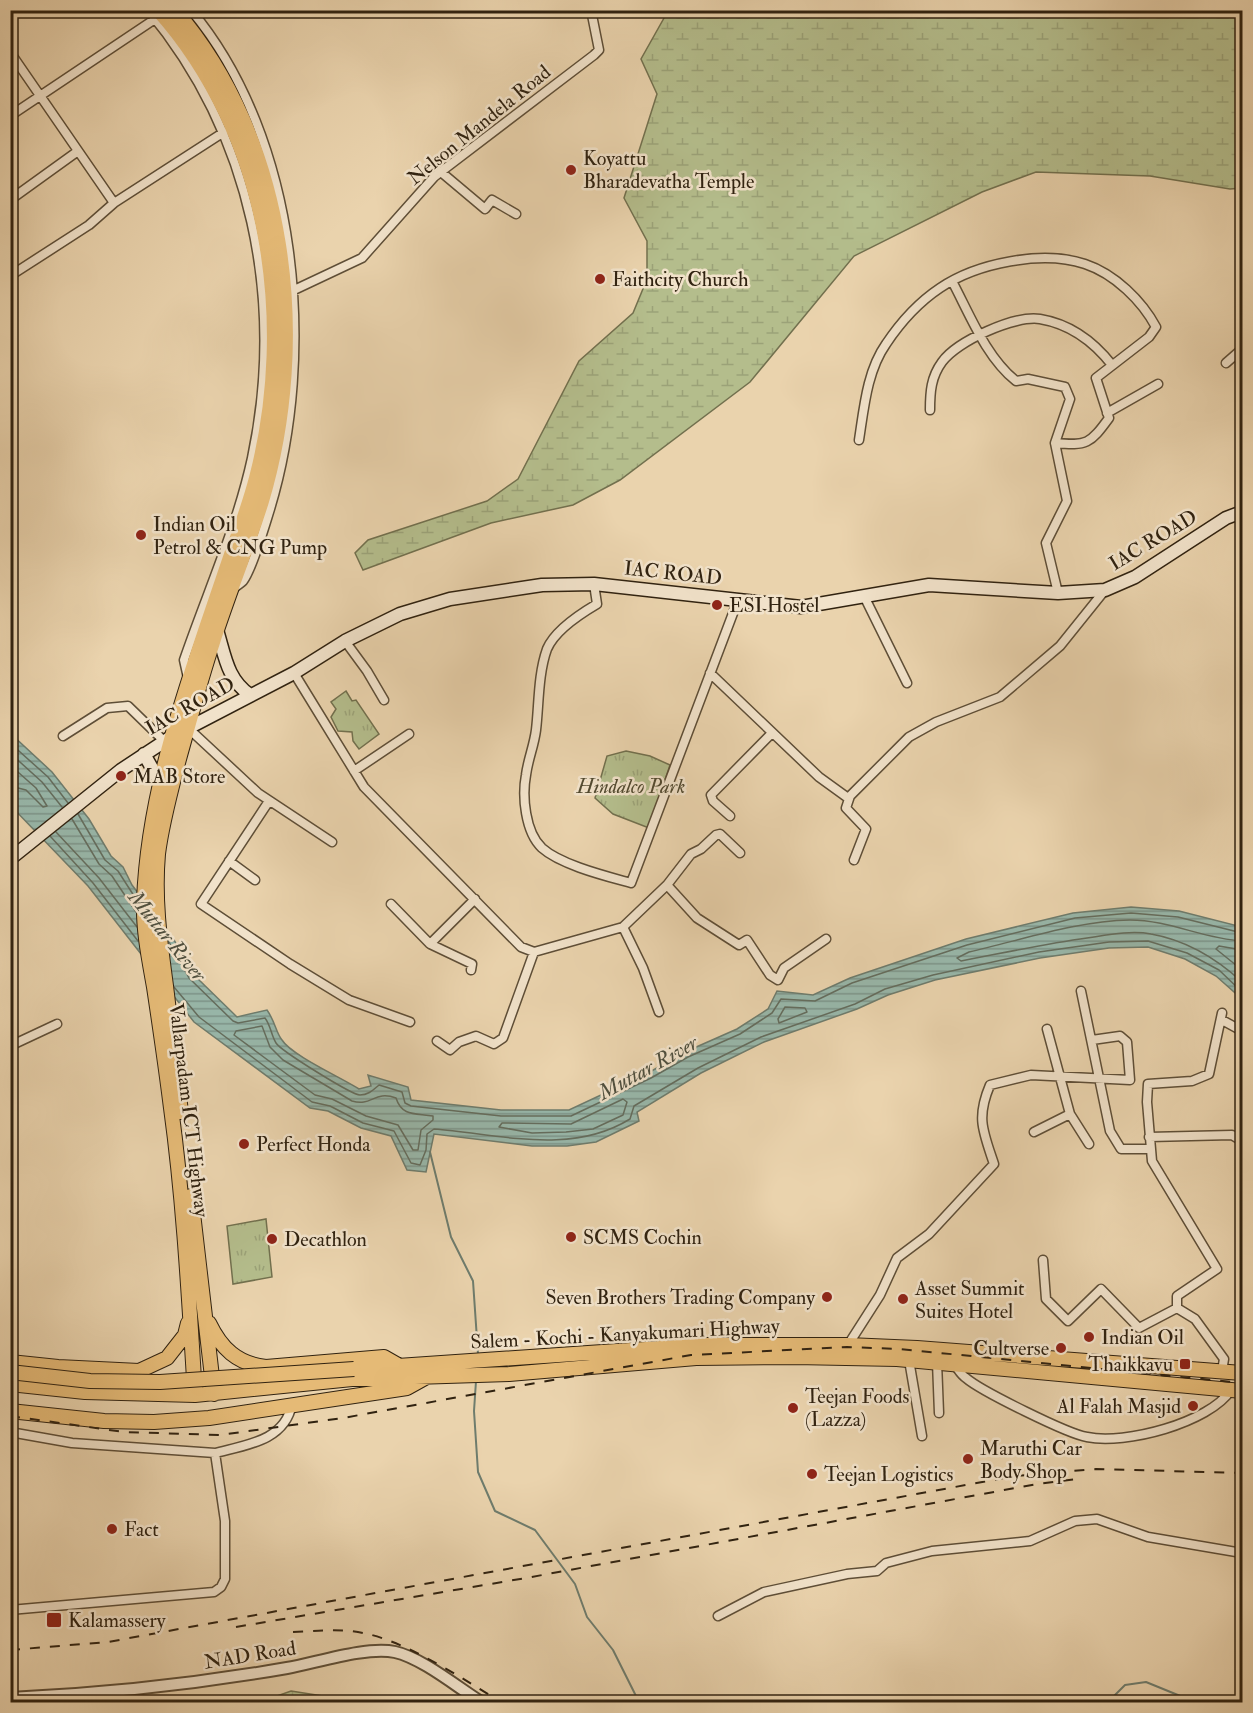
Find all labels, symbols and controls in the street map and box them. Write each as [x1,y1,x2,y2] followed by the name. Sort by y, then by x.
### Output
[402,59,556,190] street label: Nelson Mandela Road
[583,146,754,195] place label: Koyattu Bharadevatha Temple
[564,163,578,177] marker: Koyattu Bharadevatha Temple
[612,267,749,292] place label: Faithcity Church
[593,272,607,286] marker: Faithcity Church
[1104,504,1202,576] street label: IAC ROAD
[153,512,327,561] place label: Indian Oil Petrol & CNG Pump
[134,528,148,542] marker: Indian Oil Petrol & CNG Pump
[623,555,723,591] street label: IAC ROAD
[729,593,819,618] place label: ESI Hostel
[710,598,724,612] marker: ESI Hostel
[141,671,239,741] street label: IAC ROAD
[133,764,225,789] place label: MAB Store
[114,769,128,783] marker: MAB Store
[576,774,685,799] park label: Hindalco Park
[121,883,213,988] water label: Muttar River
[162,1002,215,1220] street label: Vallarpadam ICT Highway
[592,1029,704,1107] water label: Muttar River
[256,1132,371,1157] place label: Perfect Honda
[237,1137,251,1151] marker: Perfect Honda
[583,1225,702,1250] place label: SCMS Cochin
[284,1227,367,1252] place label: Decathlon
[564,1230,578,1244] marker: SCMS Cochin
[265,1232,279,1246] marker: Decathlon
[914,1276,1025,1324] place label: Asset Summit Suites Hotel
[545,1285,816,1311] place label: Seven Brothers Trading Company
[820,1290,834,1304] marker: Seven Brothers Trading Company
[896,1292,910,1306] marker: Asset Summit Suites Hotel
[470,1313,782,1355] street label: Salem - Kochi - Kanyakumari Highway
[1101,1325,1184,1350] place label: Indian Oil
[1082,1330,1096,1344] marker: Indian Oil
[973,1336,1049,1361] place label: Cultverse
[1054,1341,1068,1355] marker: Cultverse
[1088,1352,1173,1377] place label: Thaikkavu
[1178,1357,1192,1371] marker: Thaikkavu
[805,1384,910,1432] place label: Teejan Foods (Lazza)
[1056,1394,1181,1419] place label: Al Falah Masjid
[1186,1399,1200,1413] marker: Al Falah Masjid
[786,1401,800,1415] marker: Teejan Foods (Lazza)
[980,1436,1082,1485] place label: Maruthi Car Body Shop
[961,1452,975,1466] marker: Maruthi Car Body Shop
[824,1462,953,1487] place label: Teejan Logistics
[805,1467,819,1481] marker: Teejan Logistics
[124,1517,159,1542] place label: Fact
[105,1522,119,1536] marker: Fact
[68,1608,167,1633] place label: Kalamassery
[45,1611,63,1629] marker: Kalamassery
[202,1635,298,1675] street label: NAD Road

